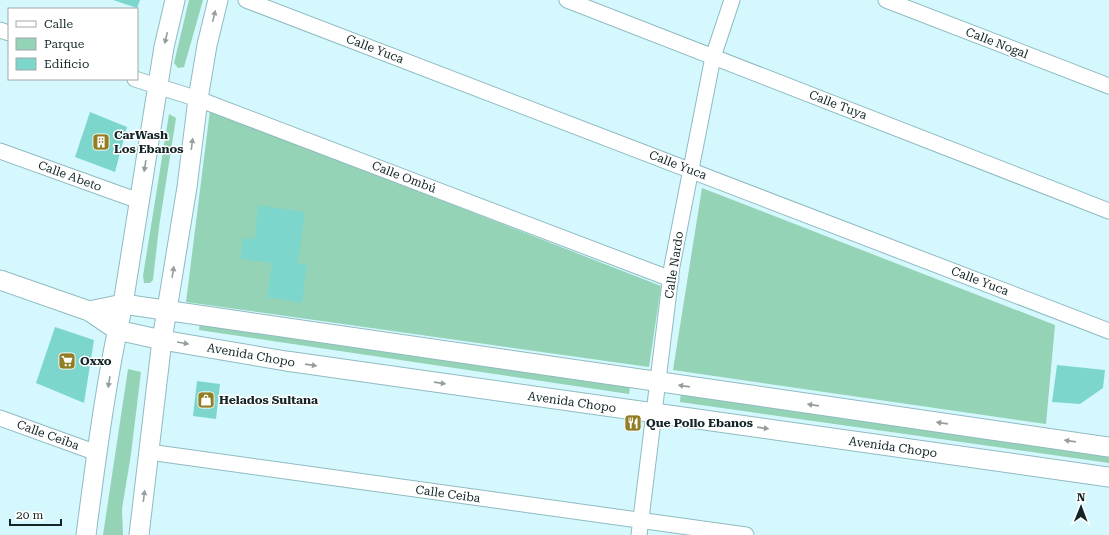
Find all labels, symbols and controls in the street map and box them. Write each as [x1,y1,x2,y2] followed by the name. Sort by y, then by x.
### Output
[8,8,138,80] legend
[212,9,218,22] one-way arrow
[44,17,74,31] text: Calle
[964,25,1030,61] street label: Calle Nogal
[163,32,169,44] one-way arrow
[344,32,406,67] street label: Calle Yuca
[44,37,85,51] text: Parque
[44,57,89,71] text: Edificio
[807,88,869,123] street label: Calle Tuya
[114,128,184,156] place label: CarWash Los Ebanos
[91,132,111,152] building icon: CarWash Los Ebanos
[189,138,195,150] one-way arrow
[647,148,709,183] street label: Calle Yuca
[36,158,104,194] street label: Calle Abeto
[370,158,439,196] street label: Calle Ombú
[142,160,148,172] one-way arrow
[662,230,686,300] street label: Calle Nardo
[949,264,1011,299] street label: Calle Yuca
[170,266,176,278] one-way arrow
[206,340,296,370] street label: Avenida Chopo
[177,341,189,347] one-way arrow
[57,351,77,371] supermarket icon: Oxxo
[80,354,112,368] place label: Oxxo
[305,362,317,368] one-way arrow
[105,376,111,388] one-way arrow
[434,380,446,386] one-way arrow
[678,383,690,389] one-way arrow
[527,389,617,415] street label: Avenida Chopo
[196,390,216,410] shop icon: Helados Sultana
[219,393,318,407] place label: Helados Sultana
[807,402,819,408] one-way arrow
[623,413,643,433] restaurant icon: Que Pollo Ebanos
[646,416,753,430] place label: Que Pollo Ebanos
[15,417,82,453] street label: Calle Ceiba
[936,420,948,426] one-way arrow
[756,425,769,431] one-way arrow
[848,434,938,460] street label: Avenida Chopo
[1064,438,1076,444] one-way arrow
[415,483,482,506] street label: Calle Ceiba
[1061,487,1101,527] north arrow
[141,490,147,502] one-way arrow
[1077,491,1086,504] text: N
[10,501,61,527] scale bar
[16,508,43,522] text: 20 m

